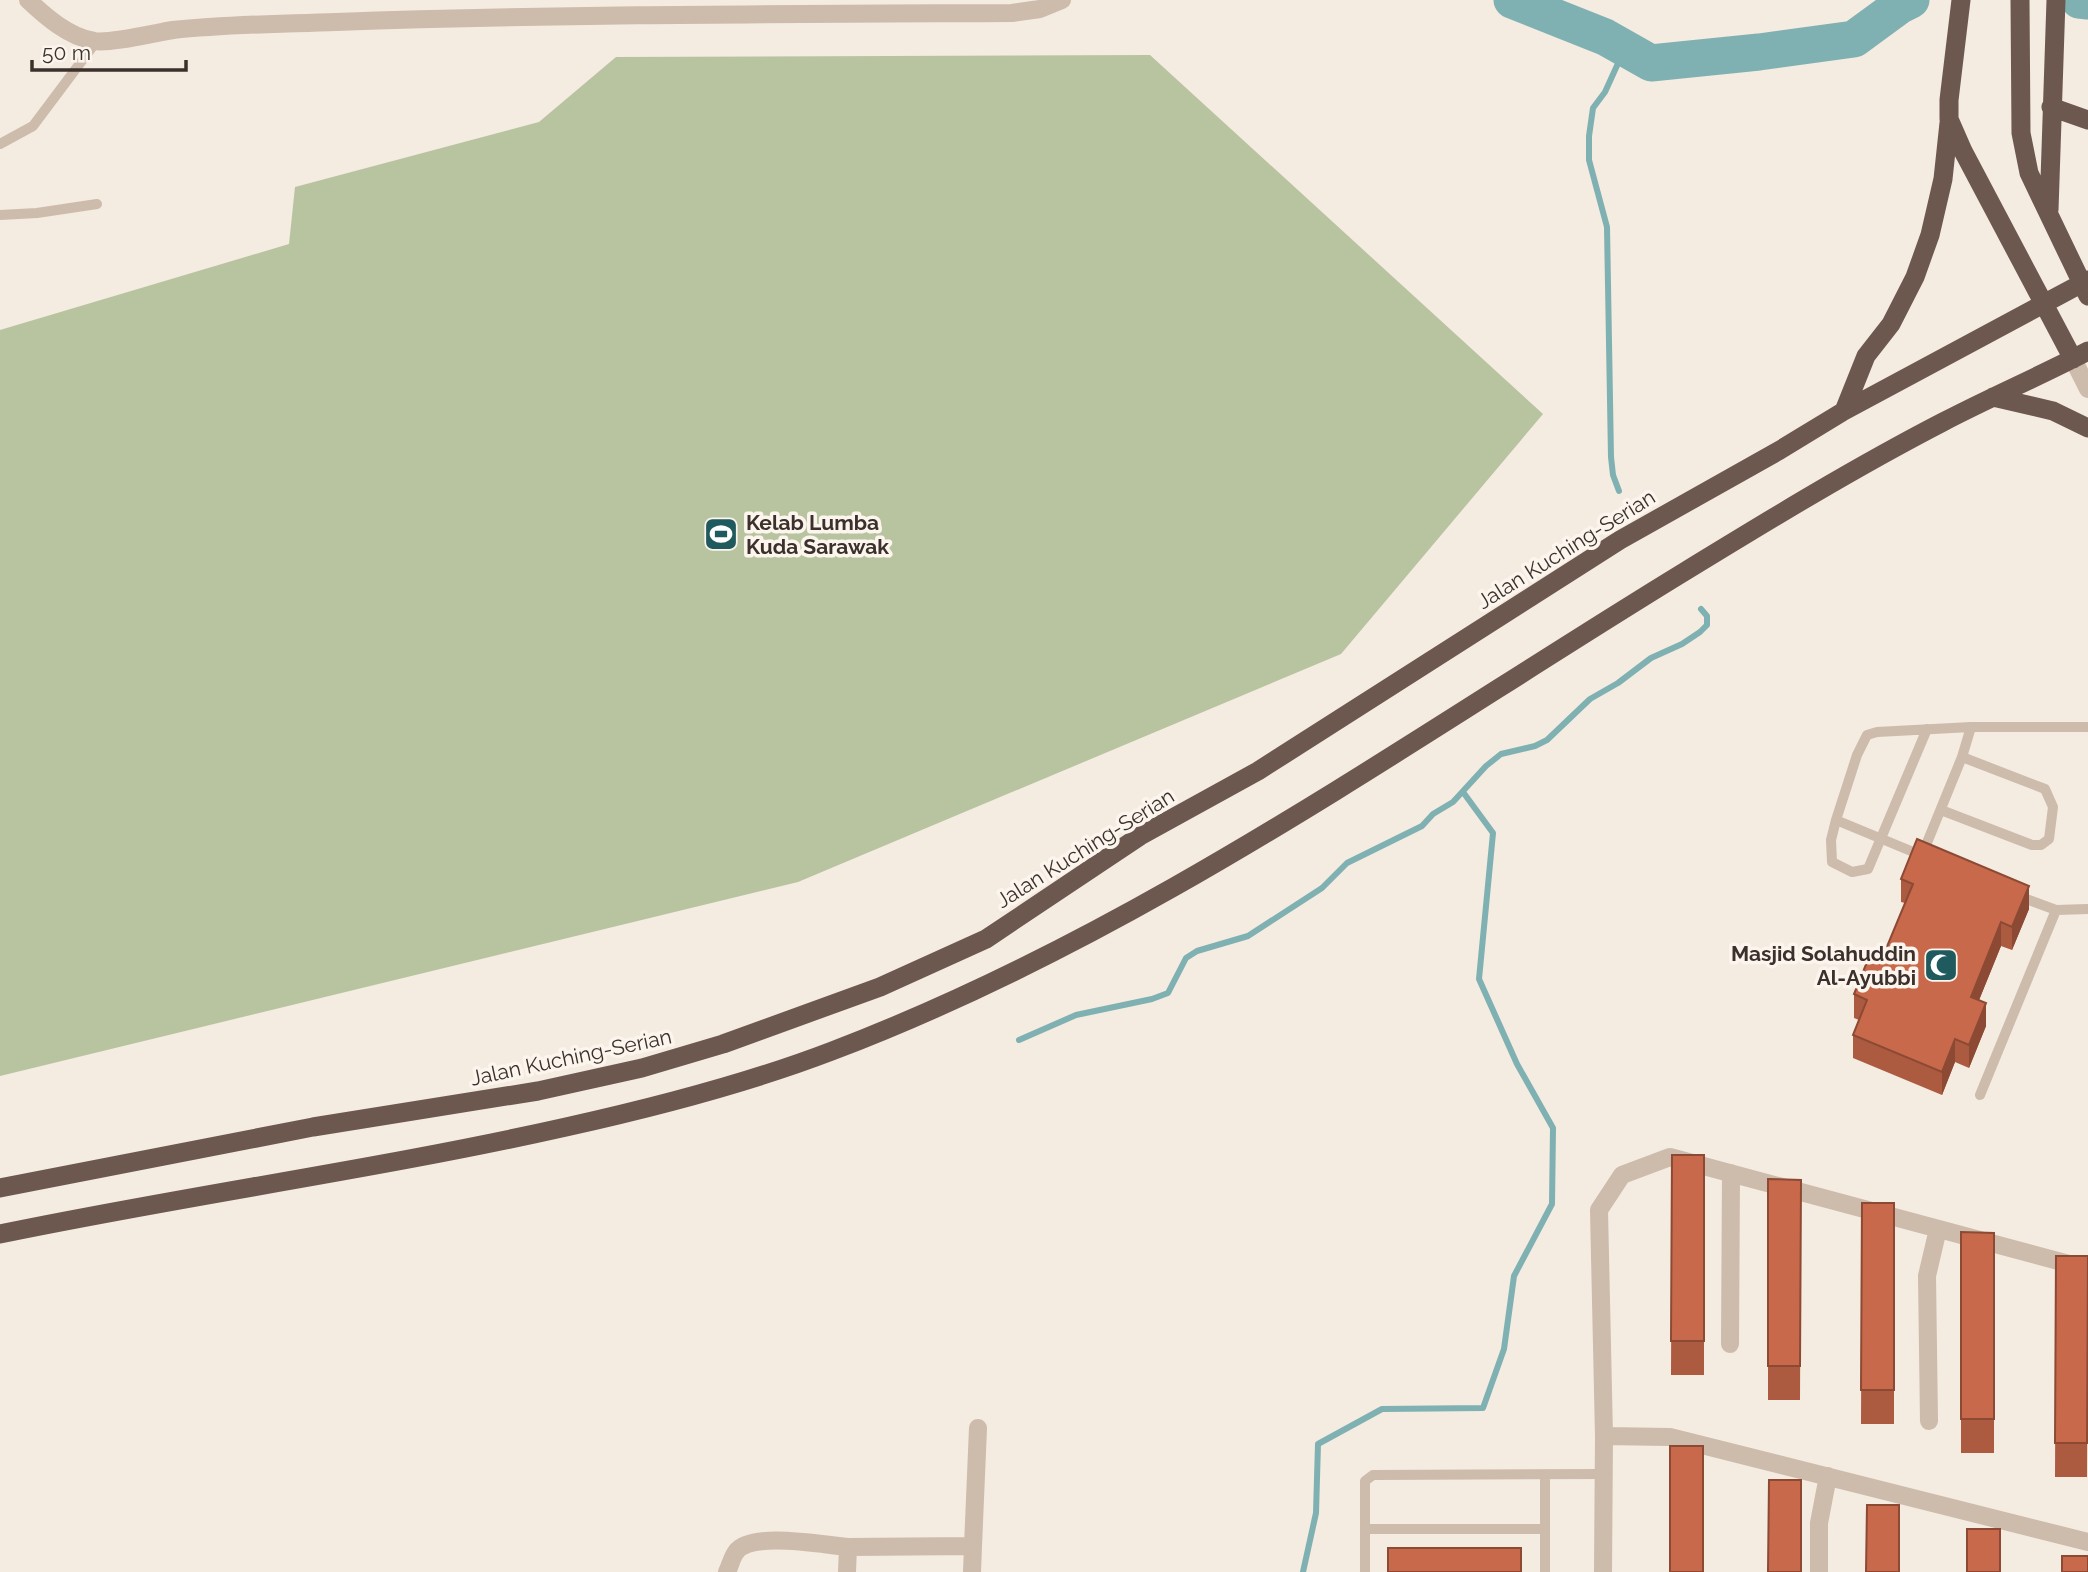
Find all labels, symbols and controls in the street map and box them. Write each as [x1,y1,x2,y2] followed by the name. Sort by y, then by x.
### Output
[32,28,186,72] scale bar
[42,40,91,65] text: 50 m
[1473,484,1659,614] street label: Jalan Kuching-Serian
[746,510,889,559] place label: Kelab Lumba Kuda Sarawak
[702,515,740,553] sports icon: Kelab Lumba Kuda Sarawak
[992,783,1178,913] street label: Jalan Kuching-Serian
[1731,941,1916,990] place label: Masjid Solahuddin Al-Ayubbi
[1922,946,1960,984] mosque icon: Masjid Solahuddin Al-Ayubbi
[468,1023,674,1091] street label: Jalan Kuching-Serian

